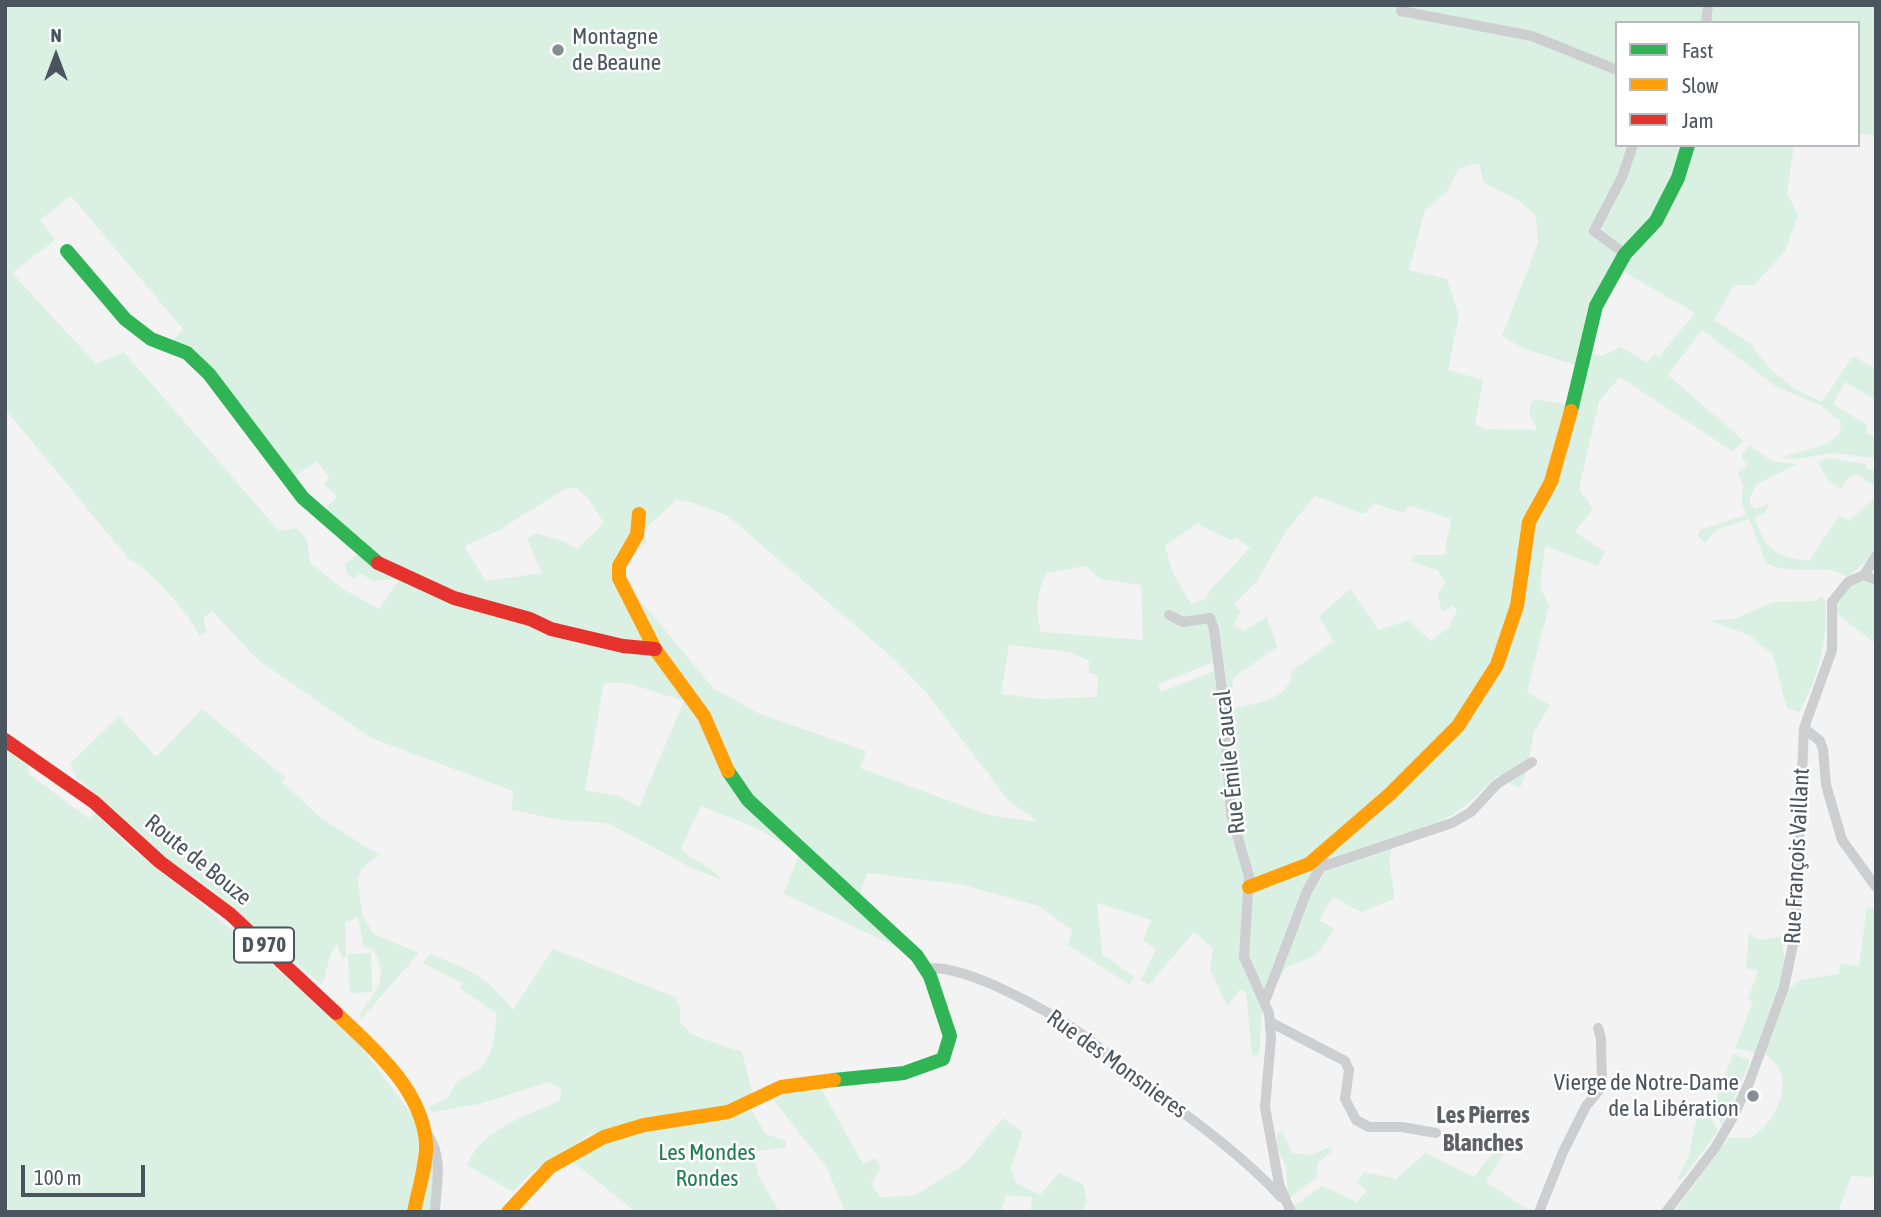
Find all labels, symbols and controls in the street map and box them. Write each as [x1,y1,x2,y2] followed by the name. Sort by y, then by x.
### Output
[21,21,91,91] north arrow
[1615,21,1860,147] legend
[572,23,661,77] place label: Montagne de Beaune
[50,24,62,46] text: N
[1682,38,1713,62] text: Fast
[550,42,566,58] marker: Montagne de Beaune
[1682,73,1718,97] text: Slow
[1682,108,1714,132] text: Jam
[1209,689,1251,835] street label: Rue Émile Caucal
[1779,767,1815,945] street label: Rue François Vaillant
[139,809,257,911] street label: Route de Bouze
[234,928,294,962] road number: D 970
[1042,1004,1192,1124] street label: Rue des Monsnieres
[1554,1069,1739,1123] place label: Vierge de Notre-Dame de la Libération
[1745,1088,1761,1104] marker: Vierge de Notre-Dame de la Libération
[1436,1101,1530,1157] district label: Les Pierres Blanches
[658,1139,756,1193] park label: Les Mondes Rondes
[24,1150,149,1194] scale bar
[34,1165,82,1189] text: 100 m

